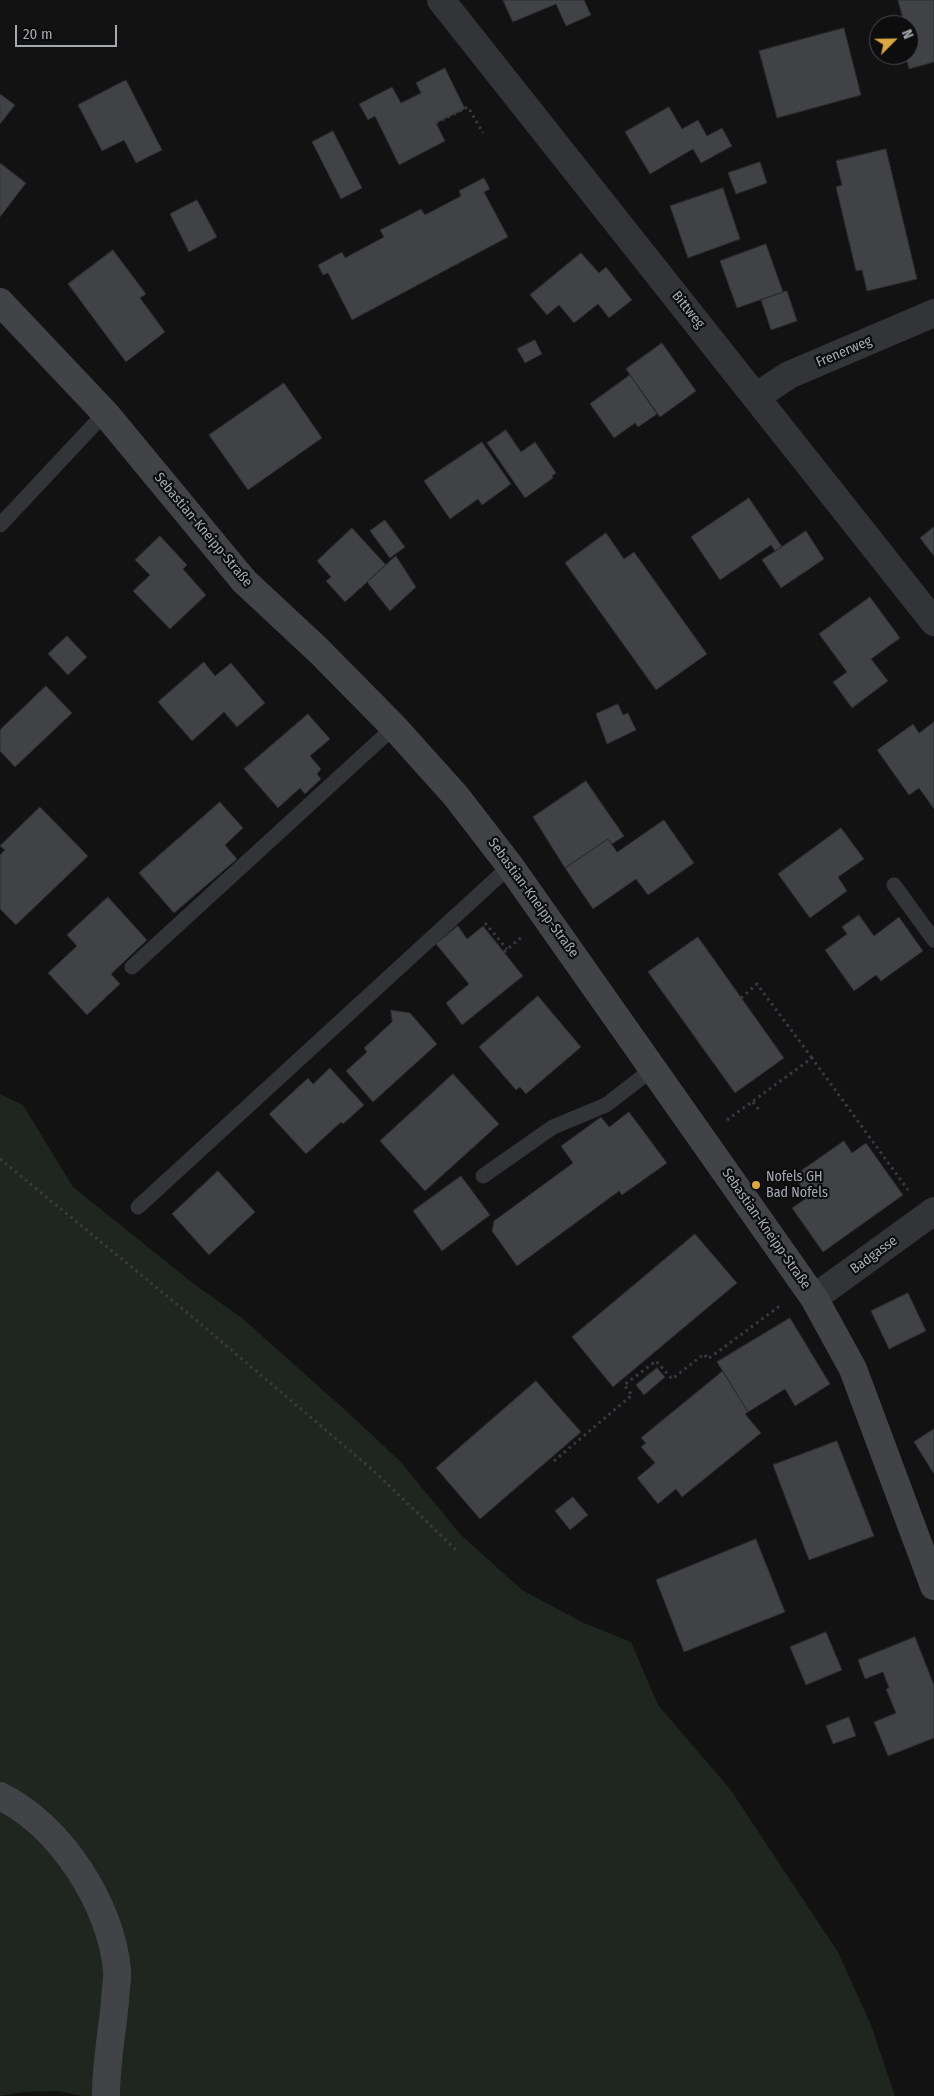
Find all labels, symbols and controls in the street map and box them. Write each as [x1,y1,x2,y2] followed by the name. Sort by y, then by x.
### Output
[18,15,120,47] scale bar
[869,15,919,65] north arrow
[23,25,53,43] text: 20 m
[898,27,917,42] text: N
[668,288,708,332] street label: Bittweg
[814,333,874,371] street label: Frenerweg
[150,470,256,590] street label: Sebastian-Kneipp-Straße
[484,835,582,961] street label: Sebastian-Kneipp-Straße
[718,1165,814,1293] street label: Sebastian-Kneipp-Straße
[766,1169,828,1202] place label: Nofels GH Bad Nofels
[750,1179,762,1191] marker: Nofels GH Bad Nofels
[847,1232,901,1278] street label: Badgasse

